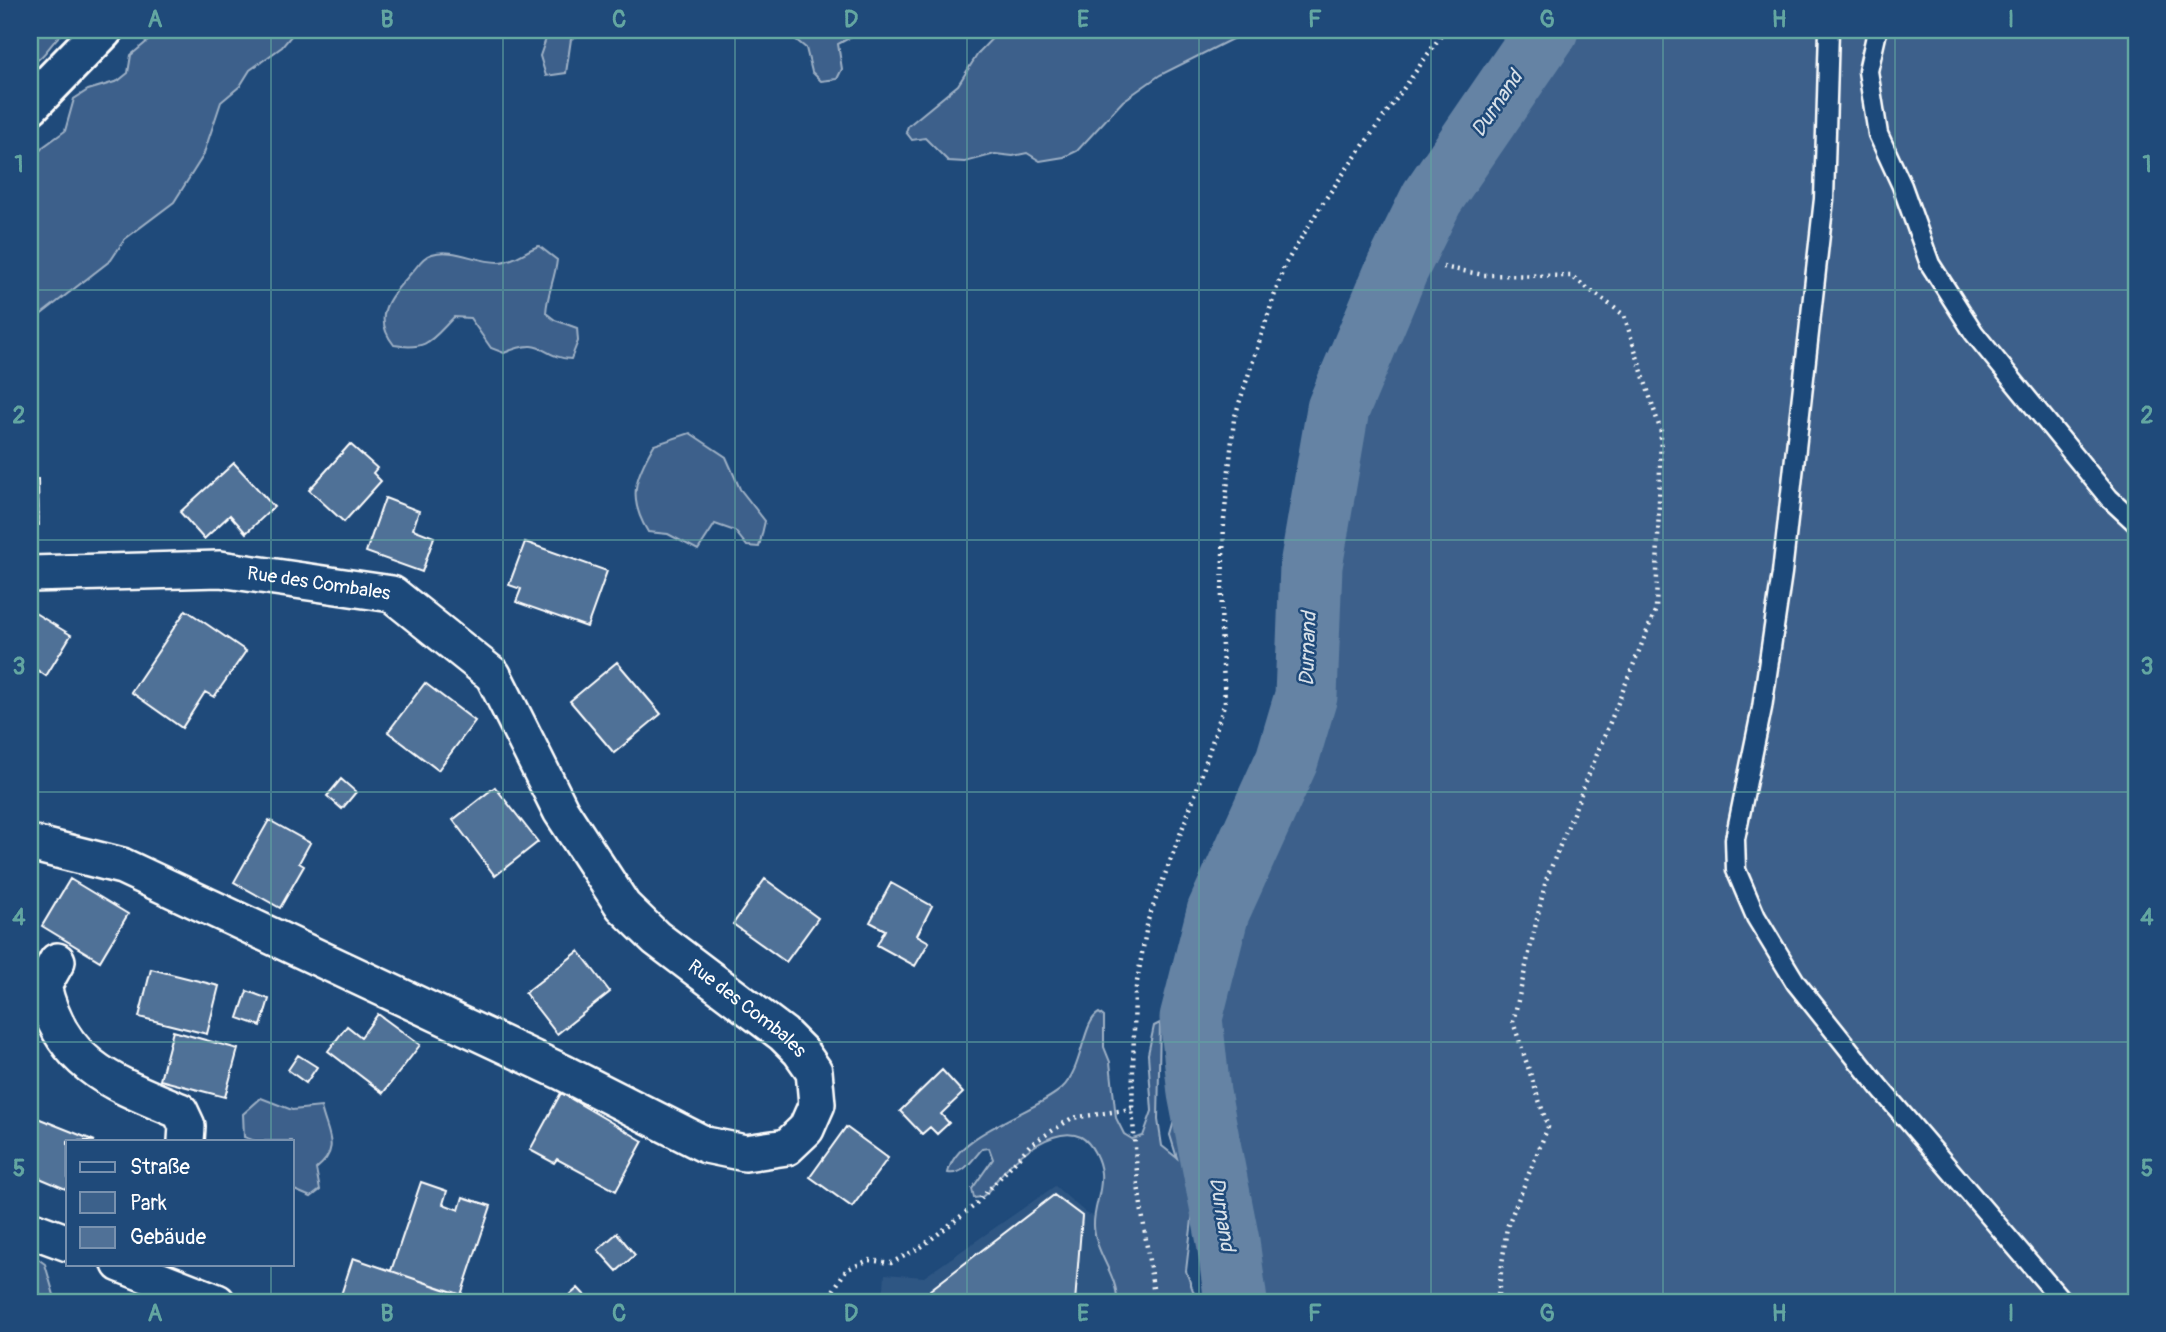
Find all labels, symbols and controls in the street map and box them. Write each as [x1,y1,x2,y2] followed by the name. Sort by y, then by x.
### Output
[148,5,163,34] text: A
[380,5,394,34] text: B
[612,5,626,34] text: C
[844,5,858,34] text: D
[1077,5,1089,34] text: E
[1308,5,1322,34] text: F
[1539,5,1555,34] text: G
[1772,5,1786,34] text: H
[2008,5,2014,34] text: I
[1465,64,1530,142] water label: Durnand
[15,150,24,179] text: 1
[2143,150,2152,179] text: 1
[13,401,26,430] text: 2
[2141,401,2154,430] text: 2
[246,561,393,606] street label: Rue des Combales
[1293,609,1323,686] water label: Durnand
[13,652,25,681] text: 3
[2141,652,2153,681] text: 3
[12,903,26,932] text: 4
[2140,903,2154,932] text: 4
[683,954,812,1063] street label: Rue des Combales
[66,1140,294,1266] legend
[13,1154,25,1183] text: 5
[130,1154,190,1181] text: Straße
[2141,1154,2153,1183] text: 5
[1203,1175,1242,1255] water label: Durnand
[130,1190,167,1217] text: Park
[130,1224,207,1251] text: Gebäude
[148,1299,163,1328] text: A
[380,1299,394,1328] text: B
[612,1299,626,1328] text: C
[844,1299,858,1328] text: D
[1077,1299,1089,1328] text: E
[1308,1299,1322,1328] text: F
[1539,1299,1555,1328] text: G
[1772,1299,1786,1328] text: H
[2008,1299,2014,1328] text: I

